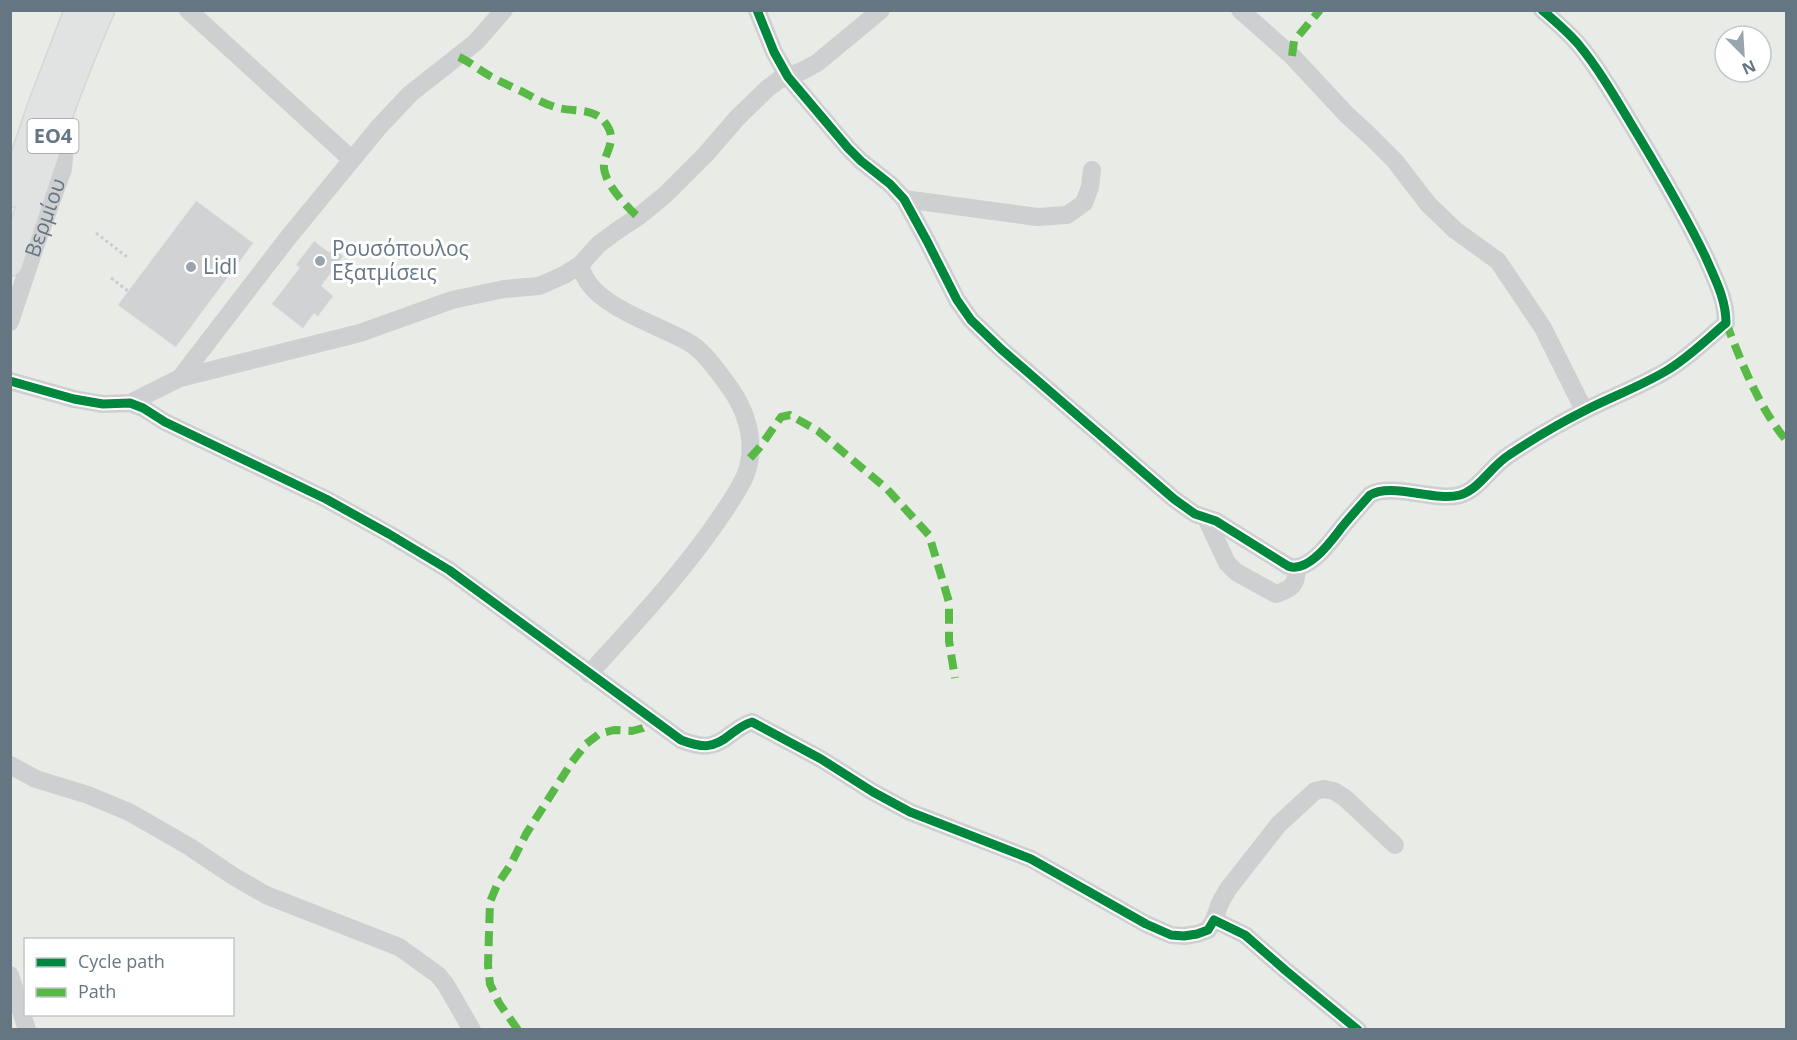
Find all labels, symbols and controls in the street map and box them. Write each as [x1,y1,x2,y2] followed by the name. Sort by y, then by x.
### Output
[1713,24,1773,84] north arrow
[1739,55,1760,80] text: N
[28,119,78,153] road number: ΕΟ4
[18,174,71,261] street label: Βερμίου
[332,234,469,286] place label: Ρουσόπουλος Εξατμίσεις
[203,252,237,280] place label: Lidl
[313,254,327,268] marker: Ρουσόπουλος Εξατμίσεις
[184,260,198,274] marker: Lidl
[24,938,234,1016] legend
[78,949,165,973] text: Cycle path
[78,979,116,1003] text: Path

